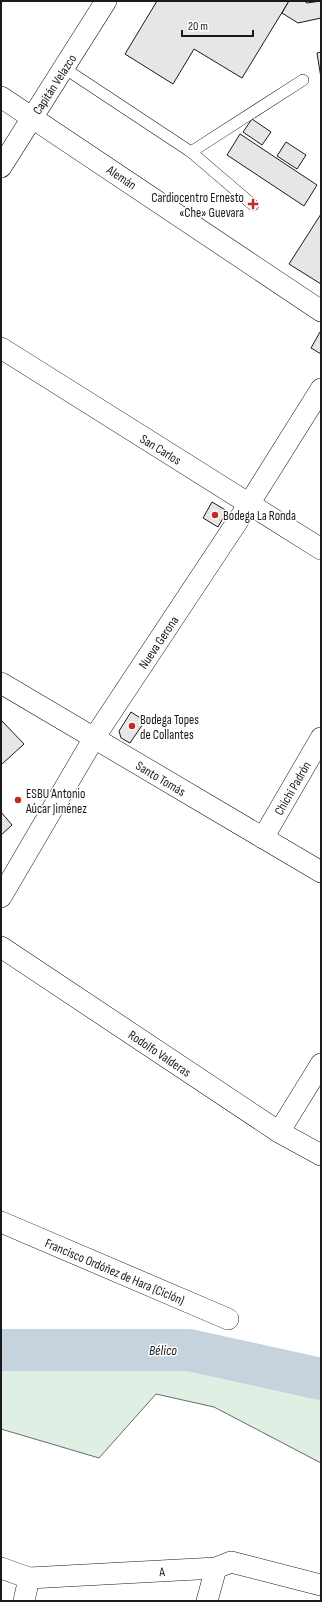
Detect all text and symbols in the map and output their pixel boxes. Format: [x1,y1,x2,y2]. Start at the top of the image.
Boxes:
scale bar [182,12,253,38]
text: 20 m [188,19,208,34]
street label: Capitán Velazco [29,51,80,118]
street label: Alemán [103,162,139,193]
place label: Cardiocentro Ernesto «Che» Guevara [151,190,244,221]
marker: Cardiocentro Ernesto «Che» Guevara [247,198,259,210]
street label: San Carlos [137,431,184,469]
place label: Bodega La Ronda [223,508,296,524]
marker: Bodega La Ronda [210,510,220,520]
street label: Nueva Gerona [135,613,182,672]
place label: Bodega Topes de Collantes [140,712,199,743]
marker: Bodega Topes de Collantes [127,721,137,731]
street label: Santo Tomás [133,758,189,800]
street label: Chichi Padrón [271,759,315,818]
place label: ESBU Antonio Aúcar Jiménez [25,786,87,817]
marker: ESBU Antonio Aúcar Jiménez [13,795,23,805]
street label: Rodolfo Valderas [125,1027,194,1081]
street label: Francisco Ordóñez de Hara (Ciclón) [42,1235,187,1309]
water label: Bélico [149,1342,177,1359]
street label: A [158,1564,166,1580]

